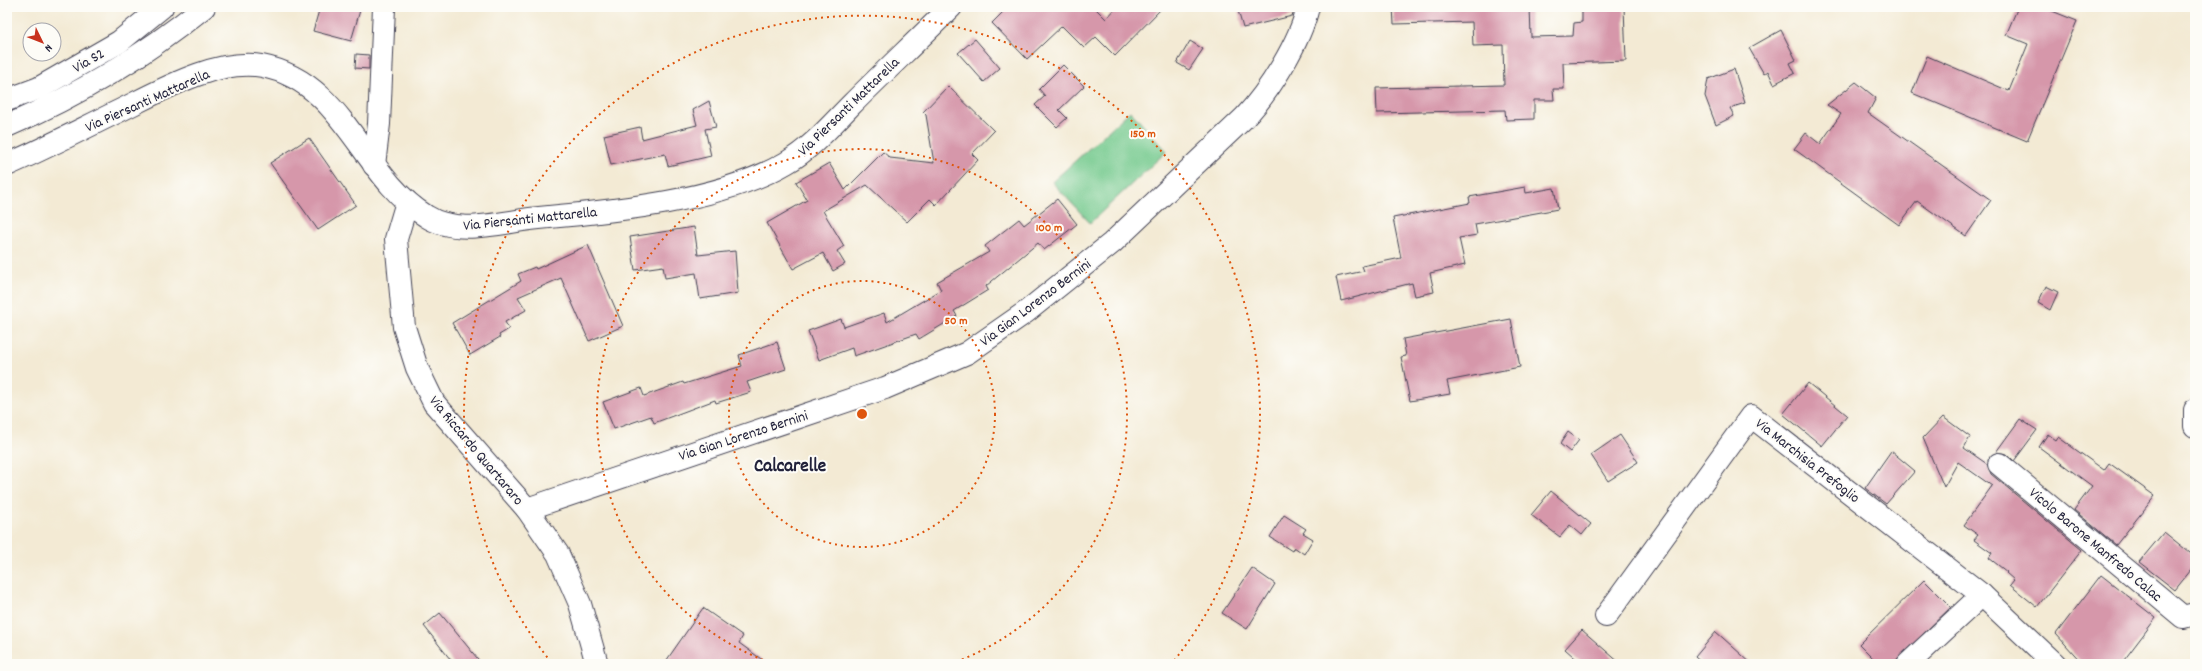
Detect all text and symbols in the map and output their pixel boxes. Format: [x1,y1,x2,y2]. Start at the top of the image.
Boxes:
north arrow [22,22,62,62]
text: N [40,40,56,55]
street label: Via S2 [69,44,109,80]
street label: Via Piersanti Mattarella [793,52,906,162]
street label: Via Piersanti Mattarella [82,64,215,139]
text: 150 m [1130,126,1156,143]
street label: Via Piersanti Mattarella [462,202,599,238]
text: 100 m [1036,220,1062,237]
street label: Via Gian Lorenzo Bernini [976,254,1097,353]
text: 50 m [944,313,968,330]
street label: Via Riccardo Quartararo [423,392,528,511]
street label: Via Gian Lorenzo Bernini [676,406,811,468]
centre of rings [855,407,869,421]
street label: Via Marchisia Prefoglio [1750,414,1864,510]
district label: Calcarelle [754,454,826,481]
street label: Vicolo Barone Manfredo Calac [2023,483,2166,608]

